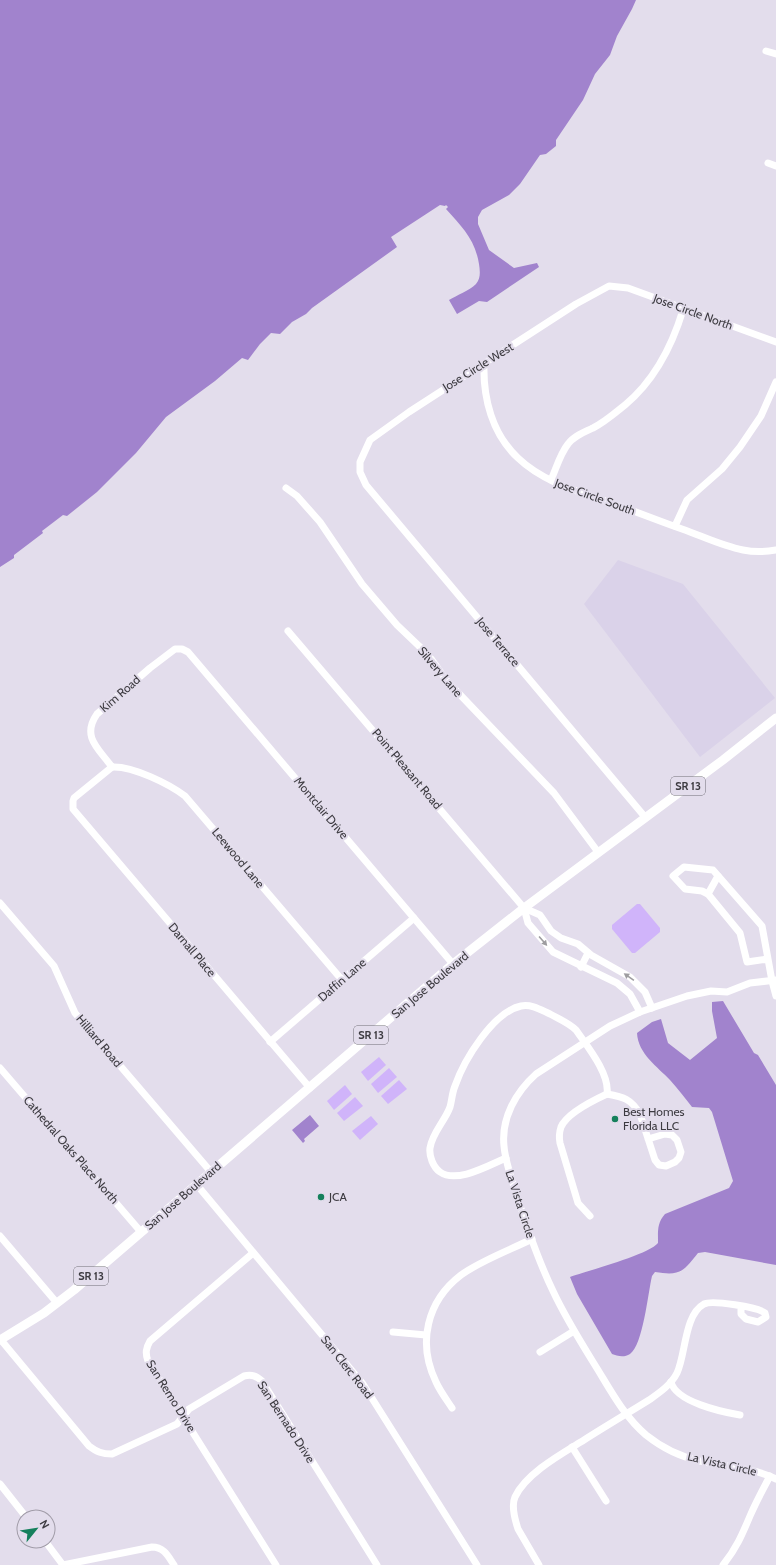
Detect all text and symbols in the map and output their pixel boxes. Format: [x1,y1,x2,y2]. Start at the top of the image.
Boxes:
street label: Jose Circle North [650,290,735,333]
street label: Jose Circle West [439,339,516,395]
street label: Jose Circle South [552,475,638,518]
street label: Jose Terrace [473,613,523,669]
street label: Silvery Lane [415,643,466,700]
street label: Kim Road [96,672,143,715]
street label: Point Pleasant Road [369,725,446,812]
street label: Montclair Drive [291,773,352,842]
road number: SR 13 [671,777,705,795]
street label: Leewood Lane [209,825,268,891]
street label: Darnall Place [165,920,219,980]
one-way arrow [538,936,548,946]
street label: San Jose Boulevard [388,948,471,1021]
street label: Daffin Lane [315,955,369,1005]
one-way arrow [624,973,635,981]
street label: Hilliard Road [73,1011,126,1070]
road number: SR 13 [354,1026,388,1044]
street label: Cathedral Oaks Place North [20,1093,122,1207]
place label: Best Homes Florida LLC [623,1104,685,1133]
marker: Best Homes Florida LLC [610,1114,620,1124]
street label: San Jose Boulevard [141,1158,224,1233]
street label: La Vista Circle [502,1168,539,1240]
place label: JCA [328,1189,347,1204]
marker: JCA [316,1192,326,1202]
road number: SR 13 [74,1267,108,1285]
street label: San Clerc Road [318,1332,377,1401]
street label: San Remo Drive [143,1357,200,1435]
street label: San Bernado Drive [254,1378,318,1465]
street label: La Vista Circle [686,1448,758,1479]
north arrow [16,1509,56,1549]
text: N [37,1517,53,1531]

